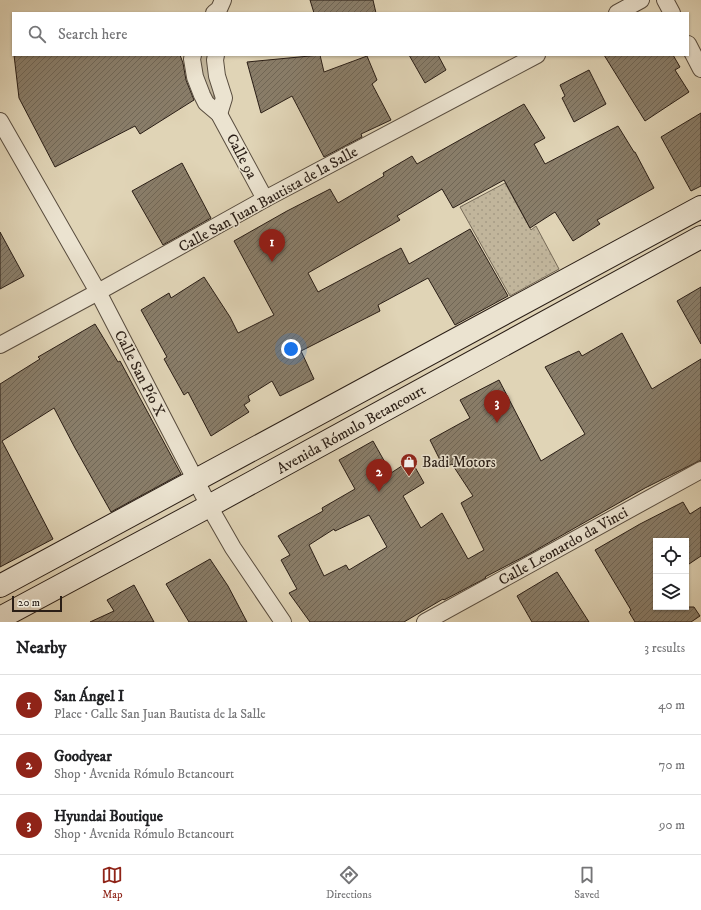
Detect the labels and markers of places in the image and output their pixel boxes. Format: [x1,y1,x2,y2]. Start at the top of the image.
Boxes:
pin: 1 [259,229,285,262]
pin: 3 [484,390,510,423]
shop icon: Badi Motors [399,452,419,477]
place label: Badi Motors [422,453,496,472]
pin: 2 [366,459,392,492]

